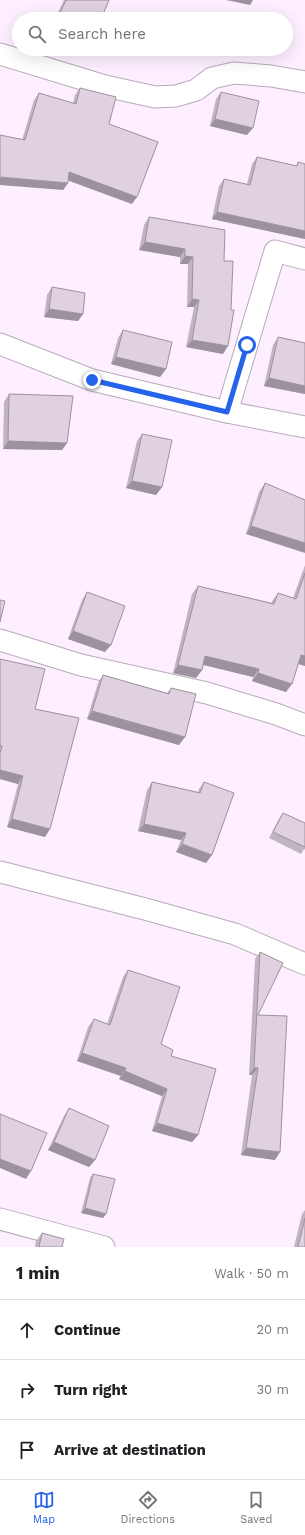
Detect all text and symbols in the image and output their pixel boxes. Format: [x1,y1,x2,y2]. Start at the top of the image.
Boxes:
search box [12,12,293,56]
icon: search [26,23,48,45]
text: Search here [58,25,146,43]
route start [238,336,256,354]
route end [83,371,101,389]
text: 1 min [16,1263,60,1283]
text: Walk · 50 m [214,1266,289,1281]
icon: ahead [16,1319,38,1341]
text: Continue [54,1321,121,1339]
text: 20 m [257,1322,289,1337]
icon: right [16,1379,38,1401]
text: Turn right [54,1381,127,1399]
text: 30 m [257,1382,289,1397]
icon: arrive [16,1439,38,1461]
text: Arrive at destination [54,1441,206,1459]
tab: Map [33,1489,55,1526]
tab: Directions [121,1489,175,1526]
tab: Saved [240,1489,272,1526]

